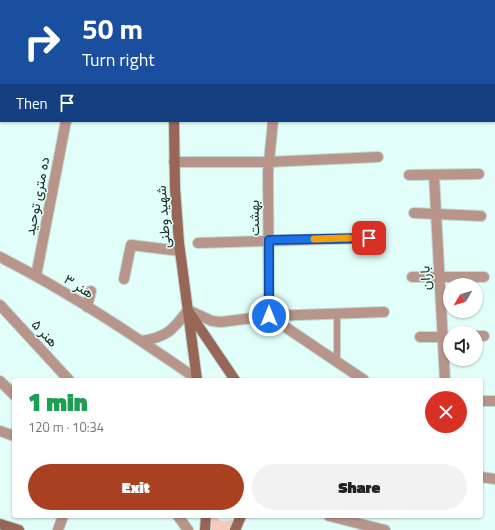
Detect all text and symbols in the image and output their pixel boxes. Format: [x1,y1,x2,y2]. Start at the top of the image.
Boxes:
text: 50 m [82,7,143,50]
icon: right [16,16,68,68]
text: Turn right [82,46,155,73]
text: Then [16,92,48,115]
icon: arrive [56,92,78,114]
street label: ده متری توحید [19,155,54,237]
street label: شهید وطنی [150,185,175,249]
street label: بهشت [243,200,264,236]
pin [352,221,386,255]
icon: arrive [358,227,380,249]
street label: باران [413,265,436,291]
street label: هنر ۳ [60,268,99,303]
north arrow [443,278,483,318]
map controls [443,278,483,366]
position arrow [248,295,290,337]
street label: هنر ۵ [27,314,64,351]
button: sound [443,326,483,366]
text: 1 min [28,384,88,420]
button: close [425,391,467,433]
text: 120 m · 10:34 [28,417,104,437]
button: Exit [28,464,244,510]
button: Share [252,464,467,510]

